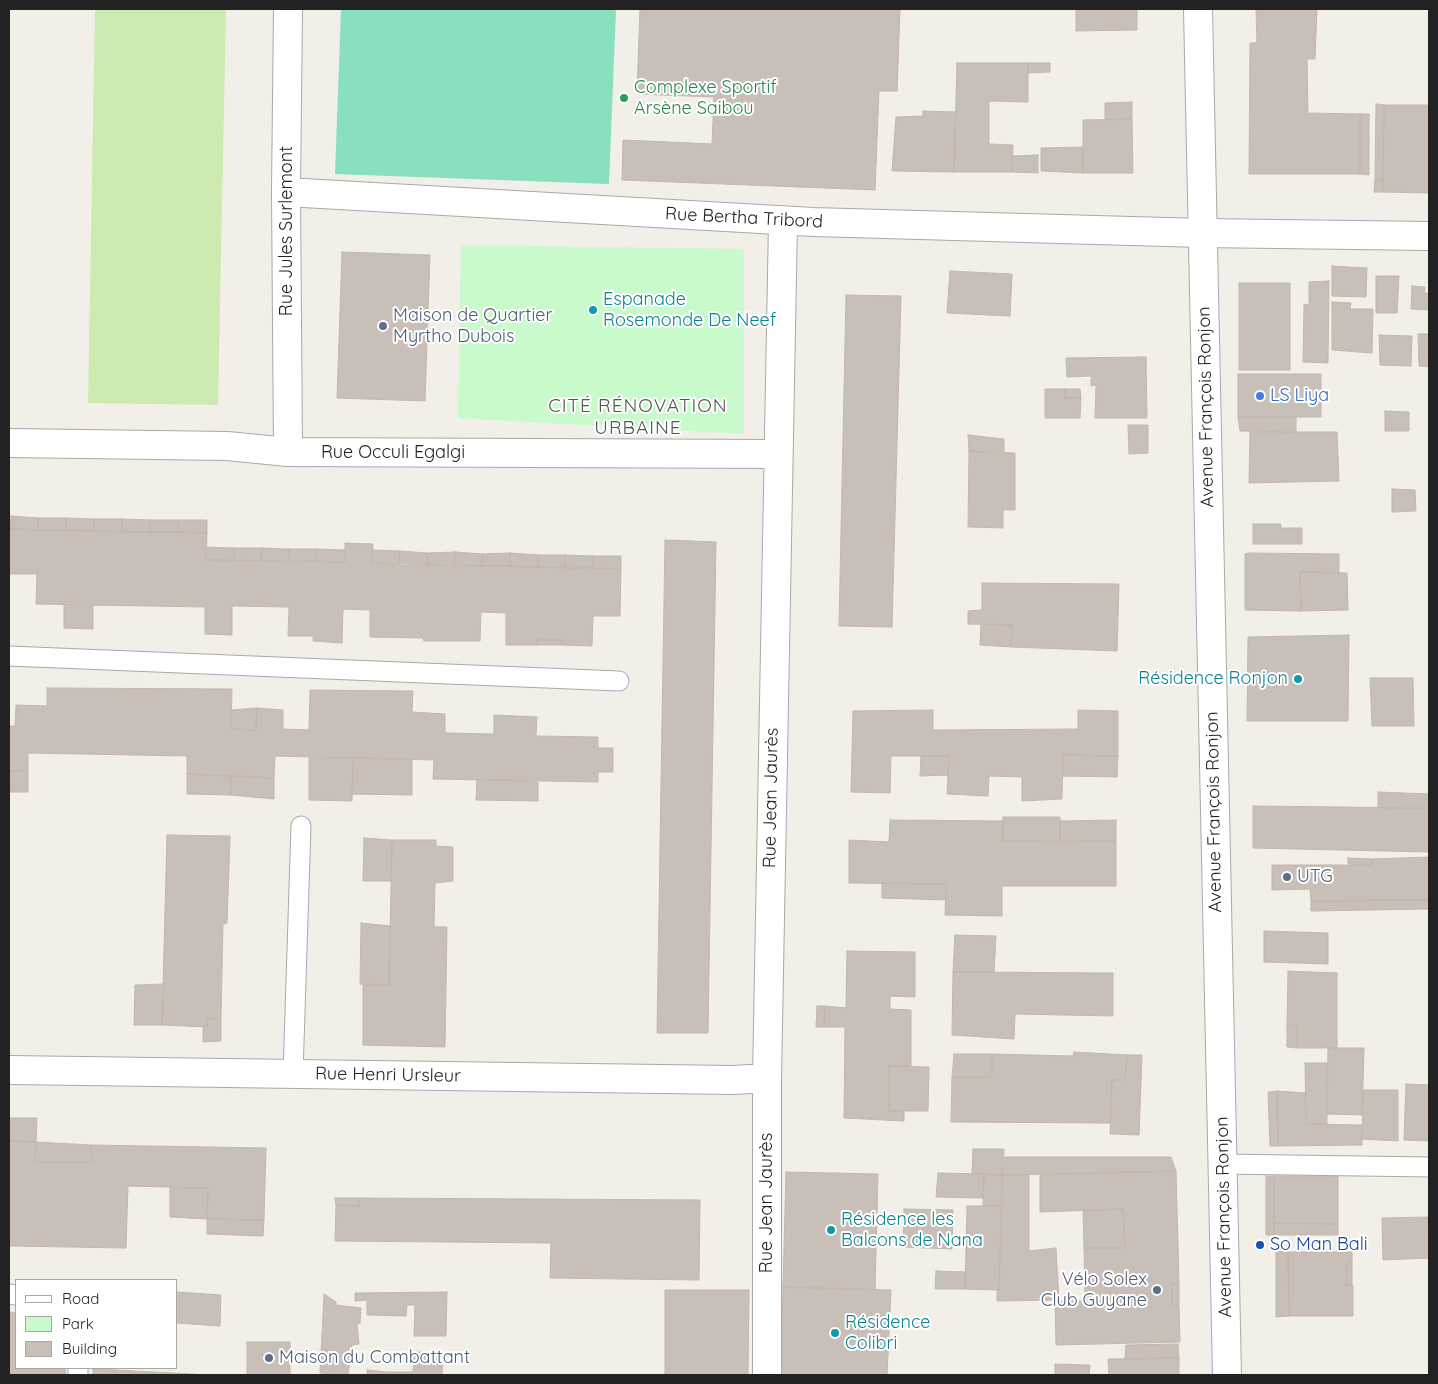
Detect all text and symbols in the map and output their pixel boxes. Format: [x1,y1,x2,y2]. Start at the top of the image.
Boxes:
place label: Complexe Sportif Arsène Saibou [634,77,777,120]
marker: Complexe Sportif Arsène Saibou [618,92,630,104]
street label: Rue Jules Surlemont [276,146,298,316]
street label: Rue Bertha Tribord [665,203,823,233]
place label: Espanade Rosemonde De Neef [603,289,776,332]
marker: Espanade Rosemonde De Neef [587,304,599,316]
place label: Maison de Quartier Myrtho Dubois [393,305,552,348]
street label: Avenue François Ronjon [1193,306,1219,508]
marker: Maison de Quartier Myrtho Dubois [377,320,389,332]
place label: LS Liya [1270,385,1329,407]
marker: LS Liya [1254,390,1266,402]
district label: CITÉ RÉNOVATION URBAINE [546,395,730,439]
street label: Rue Occuli Egalgi [321,442,465,464]
place label: Résidence Ronjon [1138,668,1288,690]
marker: Résidence Ronjon [1292,673,1304,685]
street label: Avenue François Ronjon [1201,711,1227,913]
street label: Rue Jean Jaurès [759,728,783,868]
place label: UTG [1297,866,1333,888]
marker: UTG [1281,871,1293,883]
street label: Rue Henri Ursleur [315,1063,461,1087]
street label: Avenue François Ronjon [1211,1116,1237,1318]
street label: Rue Jean Jaurès [756,1133,778,1273]
place label: Résidence les Balcons de Nana [841,1209,983,1252]
marker: Résidence les Balcons de Nana [825,1224,837,1236]
place label: So Man Bali [1270,1234,1368,1256]
marker: So Man Bali [1254,1239,1266,1251]
place label: Vélo Solex Club Guyane [1041,1269,1147,1312]
legend [15,1279,178,1369]
marker: Vélo Solex Club Guyane [1151,1284,1163,1296]
text: Road [62,1289,99,1308]
place label: Résidence Colibri [845,1312,930,1355]
text: Park [62,1314,94,1333]
marker: Résidence Colibri [829,1327,841,1339]
text: Building [62,1339,117,1358]
place label: Maison du Combattant [279,1347,470,1369]
marker: Maison du Combattant [263,1352,275,1364]

